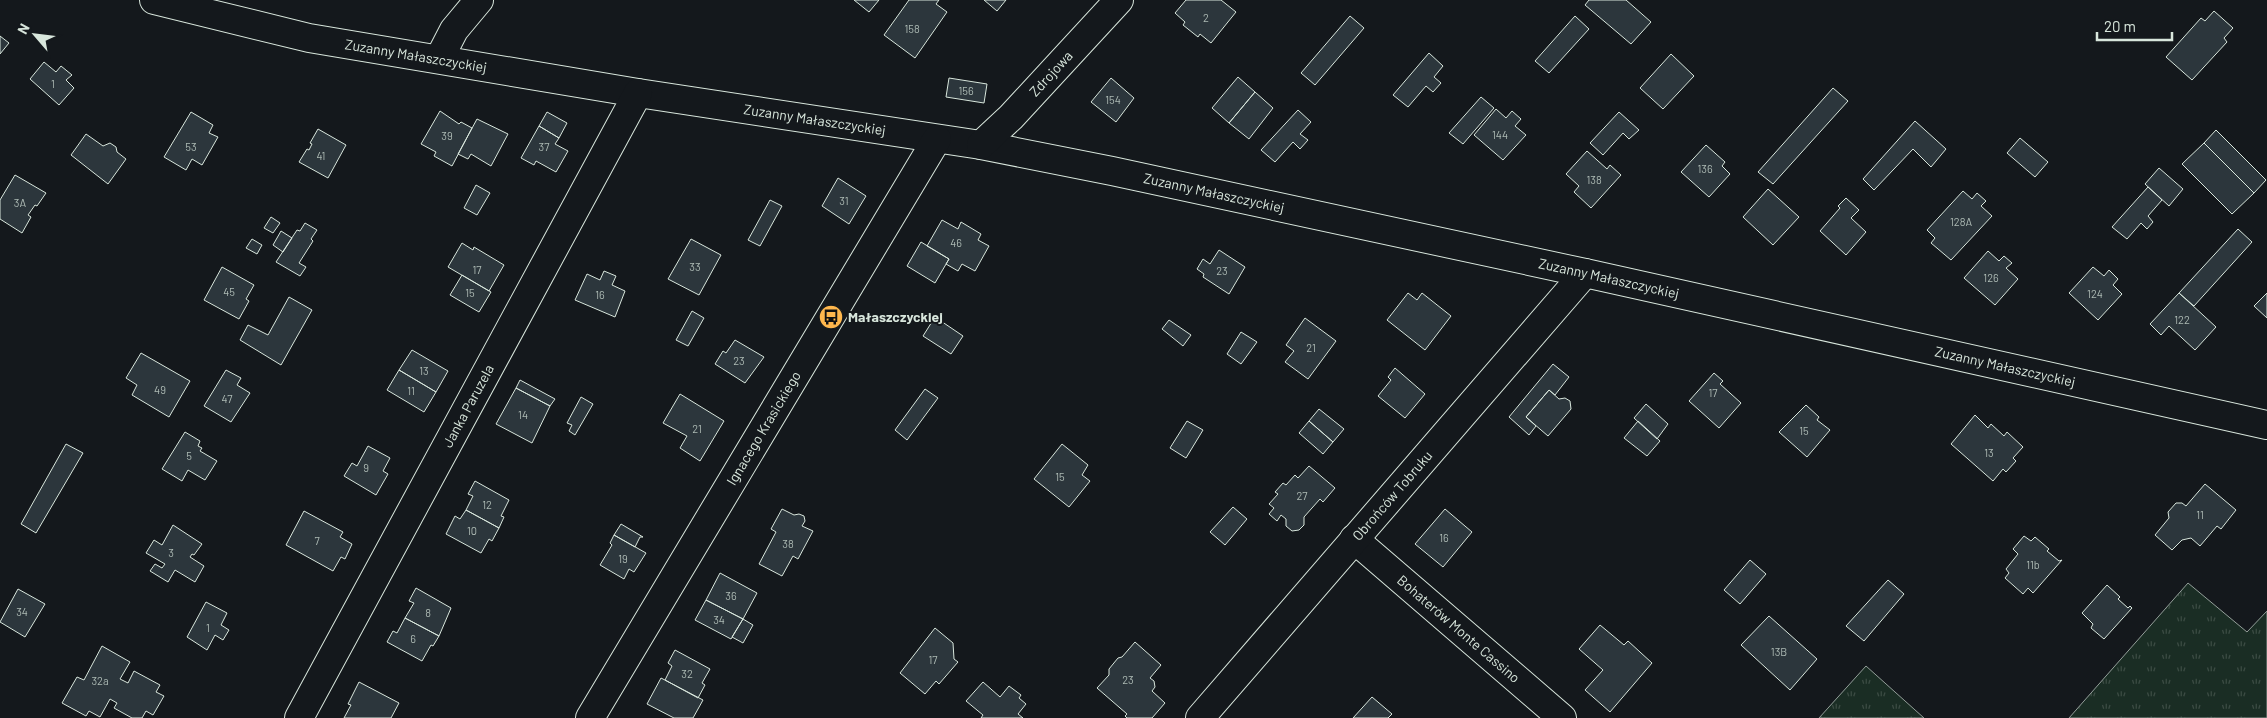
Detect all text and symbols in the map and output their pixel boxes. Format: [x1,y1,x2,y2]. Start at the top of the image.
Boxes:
north arrow [10,10,60,60]
scale bar [2097,10,2172,42]
house number: 2 [1203,11,1209,24]
text: 20 m [2104,17,2136,35]
text: N [13,21,33,37]
house number: 158 [904,22,920,35]
street label: Zuzanny Małaszczyckiej [344,35,488,76]
street label: Zdrojowa [1025,47,1076,100]
house number: 1 [51,77,55,90]
house number: 156 [958,84,974,97]
house number: 154 [1105,93,1121,106]
street label: Zuzanny Małaszczyckiej [743,100,887,138]
house number: 144 [1492,128,1508,141]
house number: 39 [441,129,453,142]
house number: 53 [185,140,197,153]
house number: 37 [539,140,549,153]
house number: 41 [317,149,325,162]
house number: 136 [1697,162,1713,175]
street label: Zuzanny Małaszczyckiej [1142,169,1286,216]
house number: 138 [1586,173,1602,186]
house number: 31 [839,194,849,207]
house number: 3A [14,196,26,209]
house number: 128A [1950,215,1972,228]
house number: 46 [950,236,962,249]
street label: Zuzanny Małaszczyckiej [1537,254,1681,302]
house number: 33 [689,260,701,273]
house number: 17 [472,263,482,276]
house number: 23 [1216,264,1228,277]
house number: 126 [1983,271,1999,284]
house number: 45 [223,285,235,298]
house number: 15 [465,286,475,299]
house number: 124 [2087,287,2103,300]
house number: 16 [595,288,605,301]
bus stop icon: Małaszczyckiej [818,304,844,330]
place label: Małaszczyckiej [848,308,943,325]
house number: 122 [2174,313,2190,326]
house number: 21 [1306,341,1316,354]
street label: Zuzanny Małaszczyckiej [1933,342,2077,390]
house number: 23 [733,354,745,367]
street label: Janka Paruzela [438,361,497,450]
house number: 13 [419,364,429,377]
street label: Ignacego Krasickiego [723,368,804,488]
house number: 49 [154,383,166,396]
house number: 11 [407,384,415,397]
house number: 17 [1708,386,1718,399]
house number: 47 [222,392,232,405]
house number: 14 [518,408,528,421]
house number: 21 [692,422,702,435]
house number: 15 [1799,424,1809,437]
house number: 13 [1984,446,1994,459]
street label: Obrońców Tobruku [1348,447,1435,544]
house number: 5 [186,449,192,462]
house number: 9 [363,461,369,474]
house number: 15 [1055,470,1065,483]
house number: 27 [1296,489,1308,502]
house number: 12 [482,498,492,511]
house number: 11 [2196,508,2204,521]
house number: 10 [467,524,477,537]
house number: 16 [1439,531,1449,544]
house number: 7 [314,534,320,547]
house number: 38 [782,537,794,550]
house number: 3 [168,546,174,559]
house number: 19 [618,552,628,565]
house number: 11b [2026,558,2040,571]
street label: Bohaterów Monte Cassino [1394,571,1524,686]
house number: 36 [725,589,737,602]
house number: 34 [16,605,28,618]
house number: 8 [425,606,431,619]
house number: 34 [713,613,725,626]
house number: 1 [206,621,210,634]
house number: 6 [410,632,416,645]
house number: 13B [1771,645,1787,658]
house number: 17 [928,653,938,666]
house number: 32 [681,667,693,680]
house number: 23 [1122,673,1134,686]
house number: 32a [91,674,109,687]

